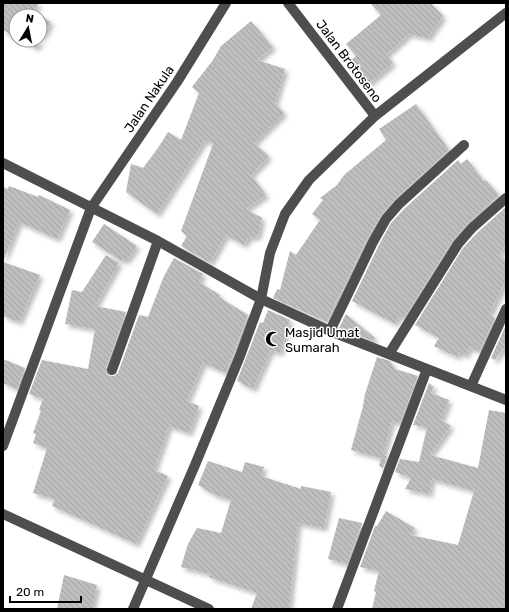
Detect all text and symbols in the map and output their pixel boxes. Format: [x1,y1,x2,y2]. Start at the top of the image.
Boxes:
north arrow [8,8,48,48]
text: N [25,12,35,26]
street label: Jalan Brotoseno [313,17,385,105]
street label: Jalan Nakula [121,63,177,135]
place label: Masjid Umat Sumarah [285,325,359,355]
mosque icon: Masjid Umat Sumarah [264,330,282,348]
scale bar [10,578,81,604]
text: 20 m [16,585,44,599]

